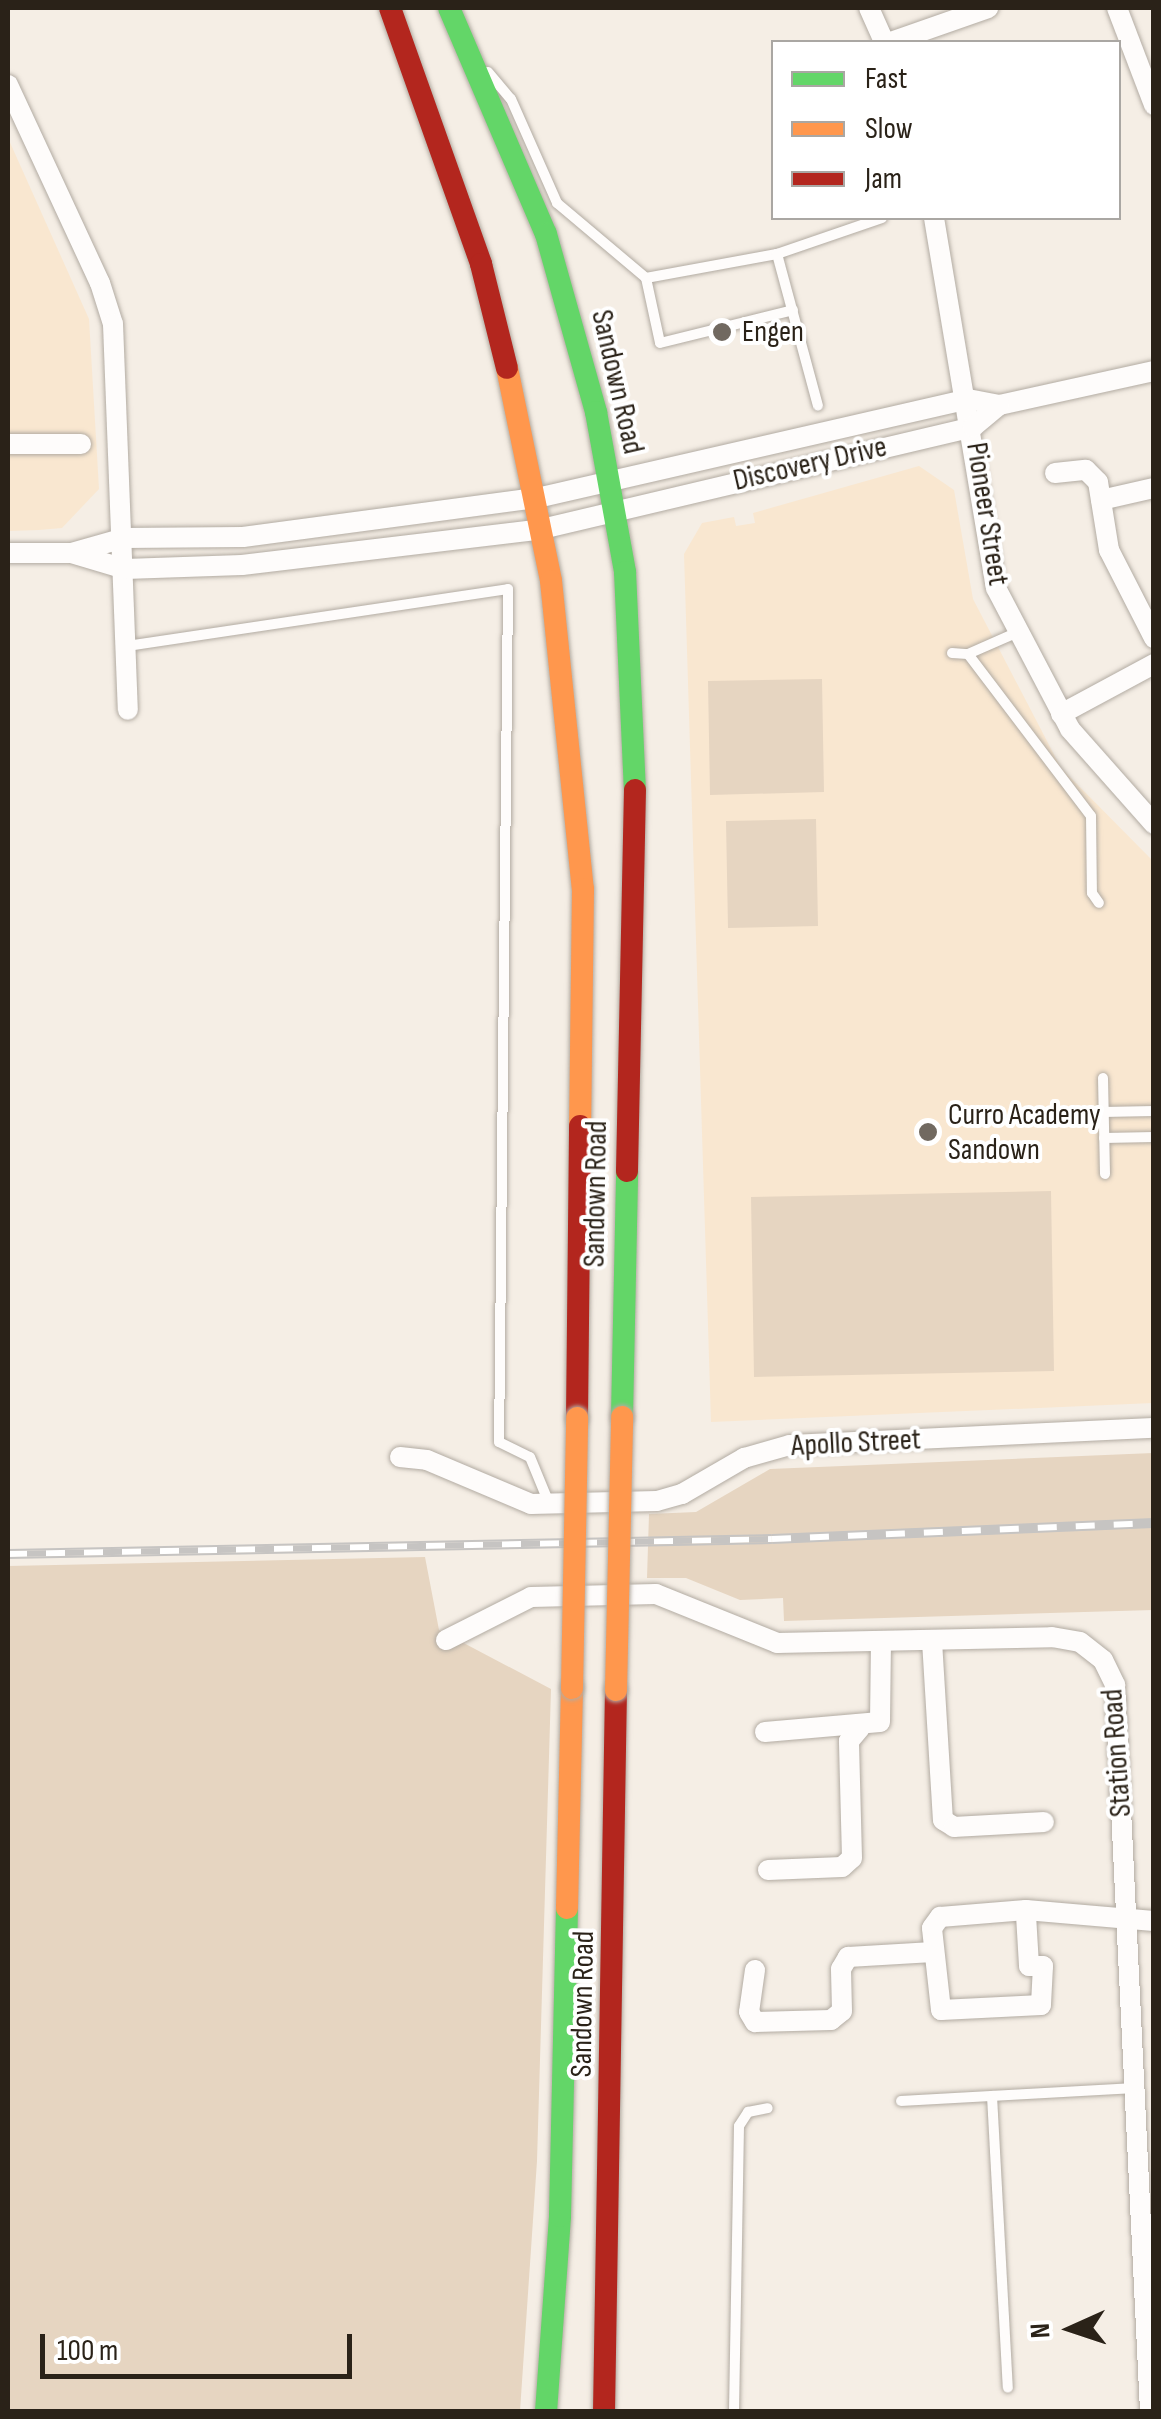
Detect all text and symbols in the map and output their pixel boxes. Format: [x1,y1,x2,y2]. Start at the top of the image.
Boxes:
legend [771,40,1121,220]
text: Fast [865,61,907,97]
text: Slow [865,111,913,147]
text: Jam [865,161,902,197]
street label: Sandown Road [583,307,651,457]
place label: Engen [742,314,804,350]
marker: Engen [711,321,733,343]
street label: Discovery Drive [730,429,890,499]
street label: Pioneer Street [958,440,1016,588]
place label: Curro Academy Sandown [948,1097,1101,1168]
street label: Sandown Road [577,1120,615,1268]
marker: Curro Academy Sandown [917,1121,939,1143]
street label: Apollo Street [790,1422,922,1464]
street label: Station Road [1095,1688,1139,1818]
street label: Sandown Road [564,1930,602,2078]
north arrow [1021,2279,1121,2379]
scale bar [45,2314,358,2376]
text: N [1024,2322,1057,2339]
text: 100 m [57,2333,118,2369]

